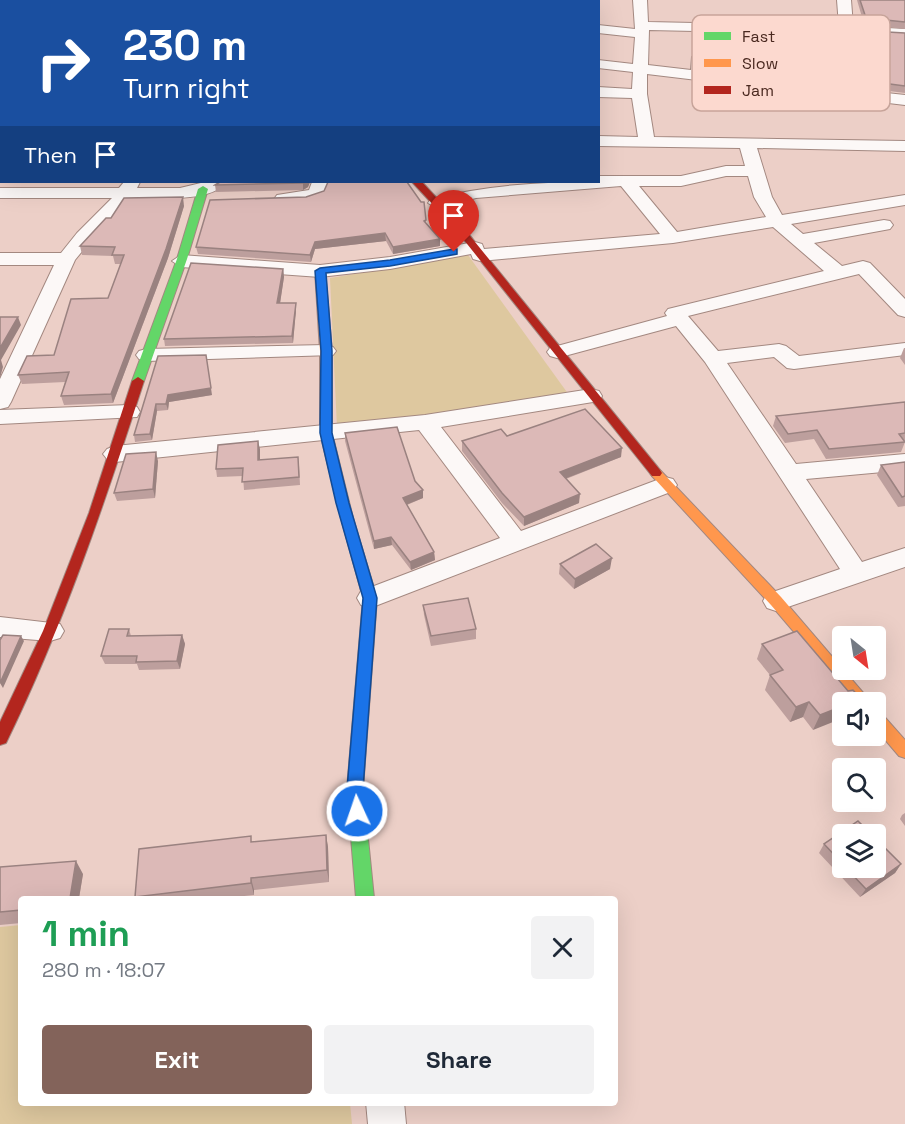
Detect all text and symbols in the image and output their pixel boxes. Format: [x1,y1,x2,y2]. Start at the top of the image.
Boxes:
legend [692,15,890,111]
text: 230 m [123,19,247,72]
icon: right [24,24,102,102]
text: Fast [742,26,775,47]
text: Slow [742,53,778,74]
text: Turn right [123,71,250,106]
text: Jam [742,80,774,101]
icon: arrive [89,138,122,171]
text: Then [24,141,77,169]
pin [428,190,479,252]
icon: arrive [437,199,470,232]
north arrow [832,626,886,680]
map controls [832,626,886,878]
button: sound [832,692,886,746]
button: search [832,758,886,812]
position arrow [325,779,389,843]
button: layers [832,824,886,878]
text: 1 min [42,911,130,957]
button: close [531,916,594,979]
text: 280 m · 18:07 [42,957,165,983]
button: Exit [42,1025,312,1094]
button: Share [324,1025,594,1094]

